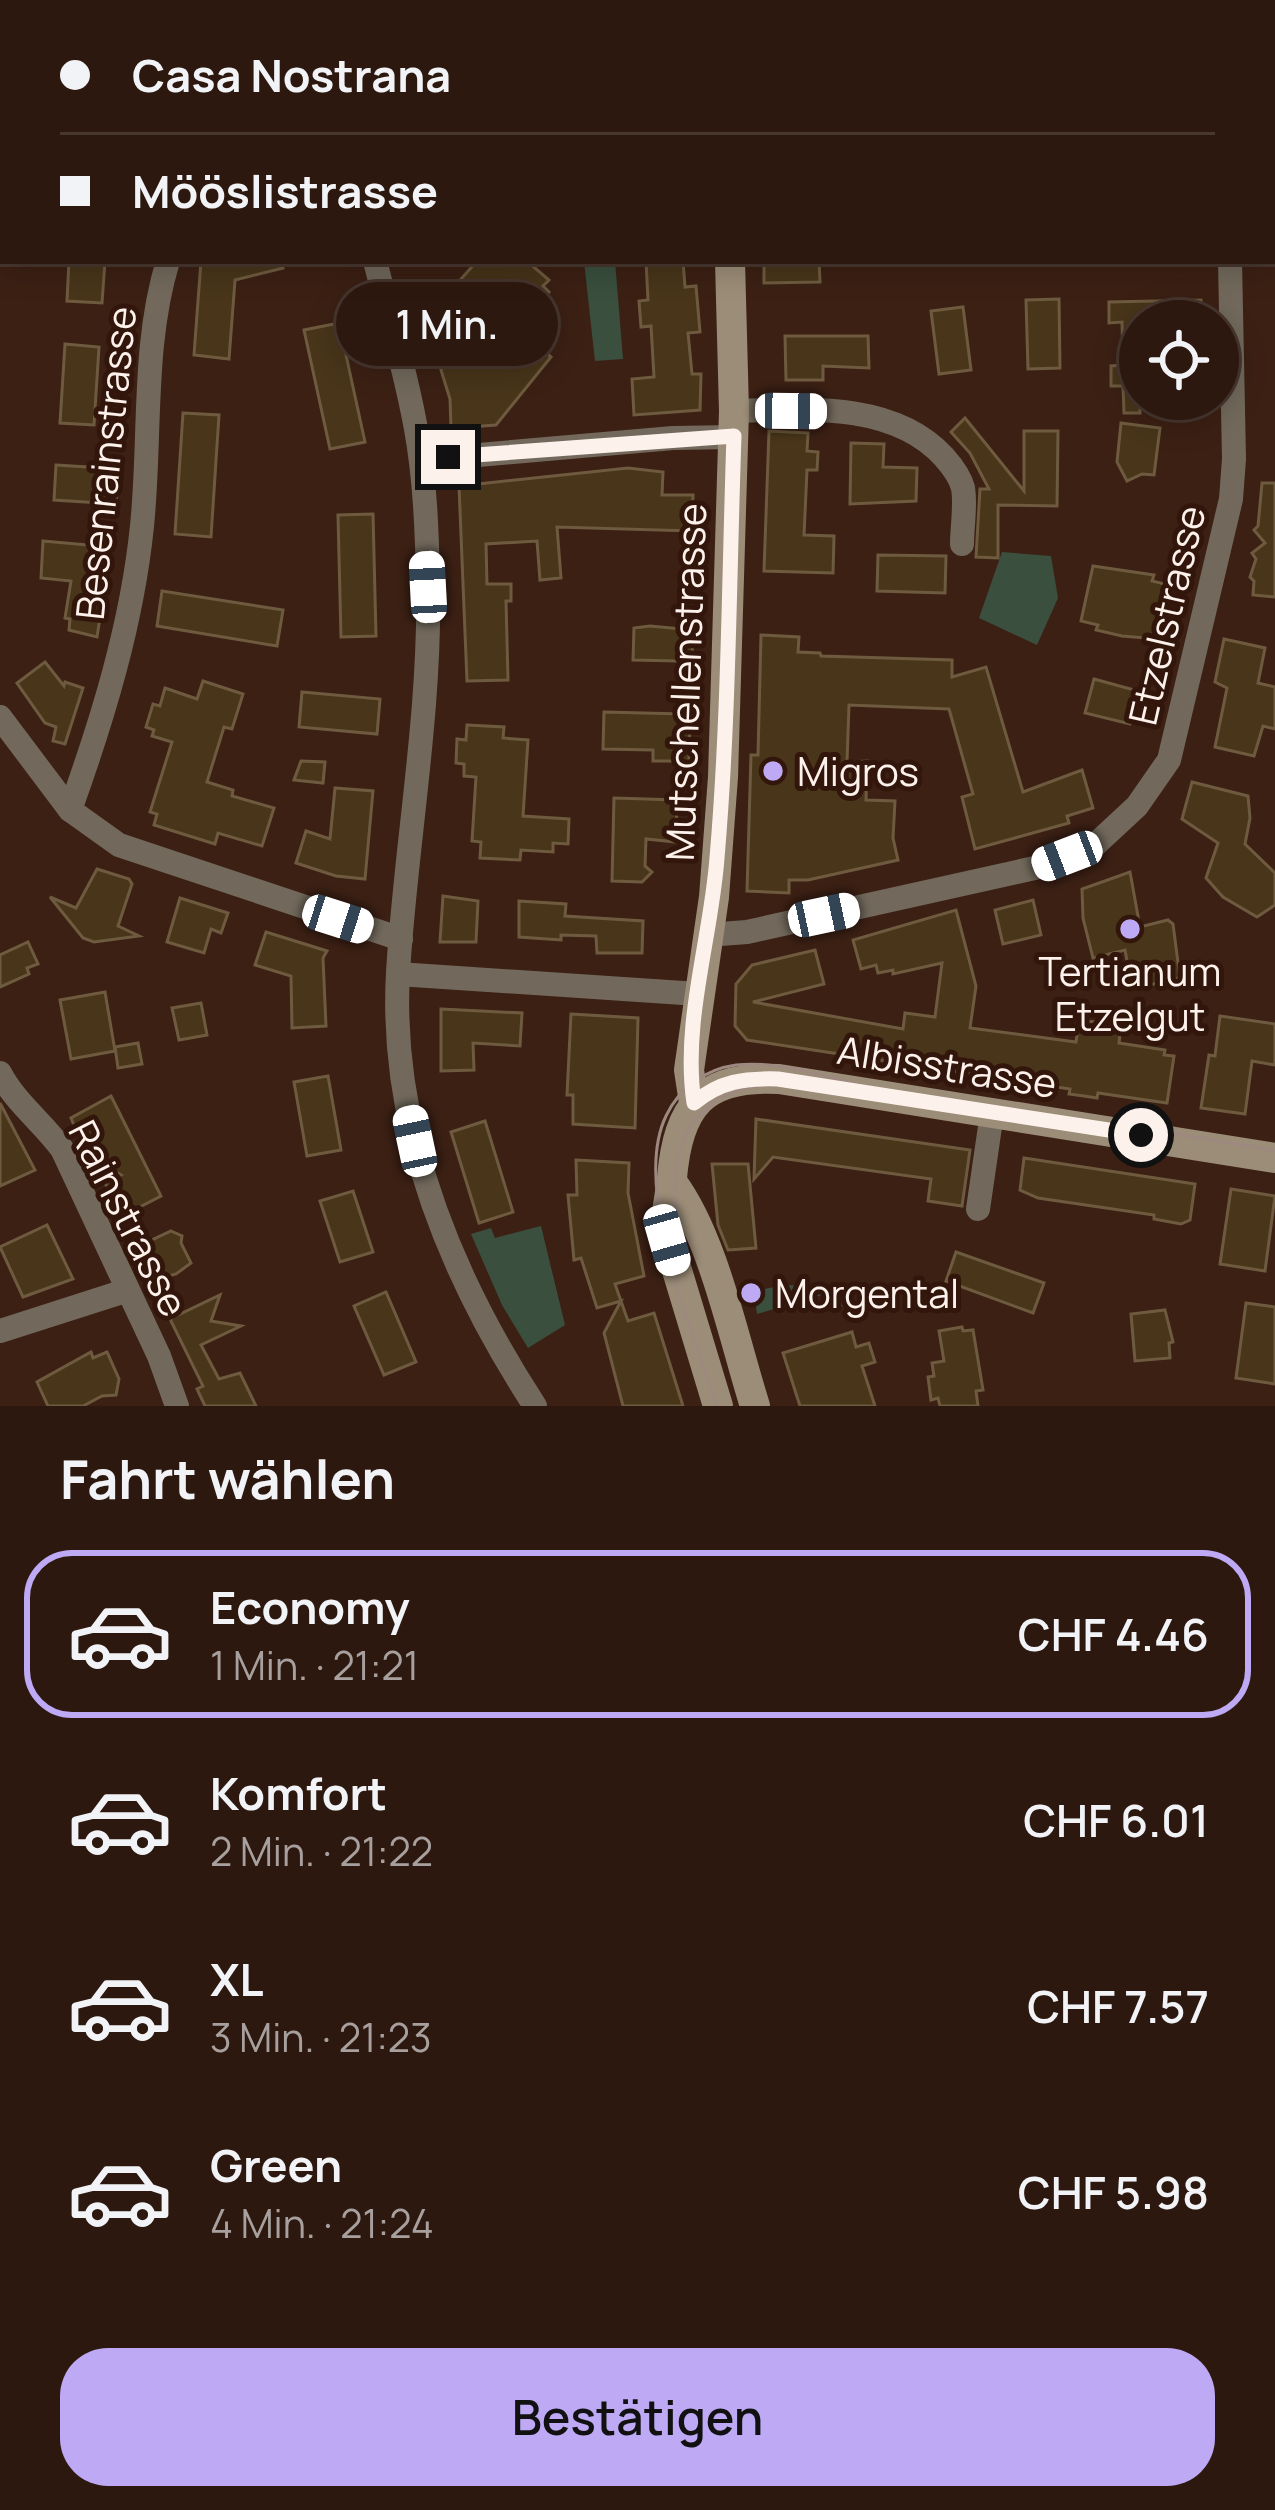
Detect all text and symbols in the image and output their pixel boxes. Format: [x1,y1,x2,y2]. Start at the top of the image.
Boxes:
text: Casa Nostrana [132,44,451,106]
text: Mööslistrasse [132,160,438,222]
callout: 1 Min. [337,283,559,367]
text: 1 Min. [396,297,498,351]
map controls [1119,300,1239,420]
button: locate [1119,300,1239,420]
street label: Besenrainstrasse [62,304,148,622]
car [755,392,827,430]
route end [421,430,475,484]
street label: Etzelstrasse [1115,500,1217,730]
street label: Mutschellenstrasse [652,502,718,862]
car [408,550,448,624]
place label: Migros [797,744,919,798]
marker: Migros [760,758,786,784]
car [1027,826,1107,886]
car [785,890,863,940]
car [298,891,378,947]
marker: Tertianum Etzelgut [1117,916,1143,942]
place label: Tertianum Etzelgut [1039,944,1221,1043]
street label: Albisstrasse [833,1022,1061,1110]
car [390,1102,440,1180]
route start [1114,1108,1168,1162]
street label: Rainstrasse [57,1111,201,1325]
car [640,1200,694,1280]
place label: Morgental [775,1266,959,1320]
marker: Morgental [738,1280,764,1306]
text: Fahrt wählen [60,1441,395,1515]
text: Economy [210,1576,410,1638]
icon: car [66,1580,174,1688]
text: CHF 4.46 [1018,1603,1209,1665]
text: 1 Min. · 21:21 [210,1638,419,1692]
text: Komfort [210,1762,387,1824]
icon: car [66,1766,174,1874]
text: CHF 6.01 [1023,1789,1209,1851]
text: 2 Min. · 21:22 [210,1824,433,1878]
text: XL [210,1948,264,2010]
icon: car [66,1952,174,2060]
text: CHF 7.57 [1027,1975,1209,2037]
text: 3 Min. · 21:23 [210,2010,432,2064]
text: Green [210,2134,342,2196]
icon: car [66,2138,174,2246]
text: CHF 5.98 [1018,2161,1209,2223]
text: 4 Min. · 21:24 [210,2196,434,2250]
button: Bestätigen [60,2348,1215,2486]

